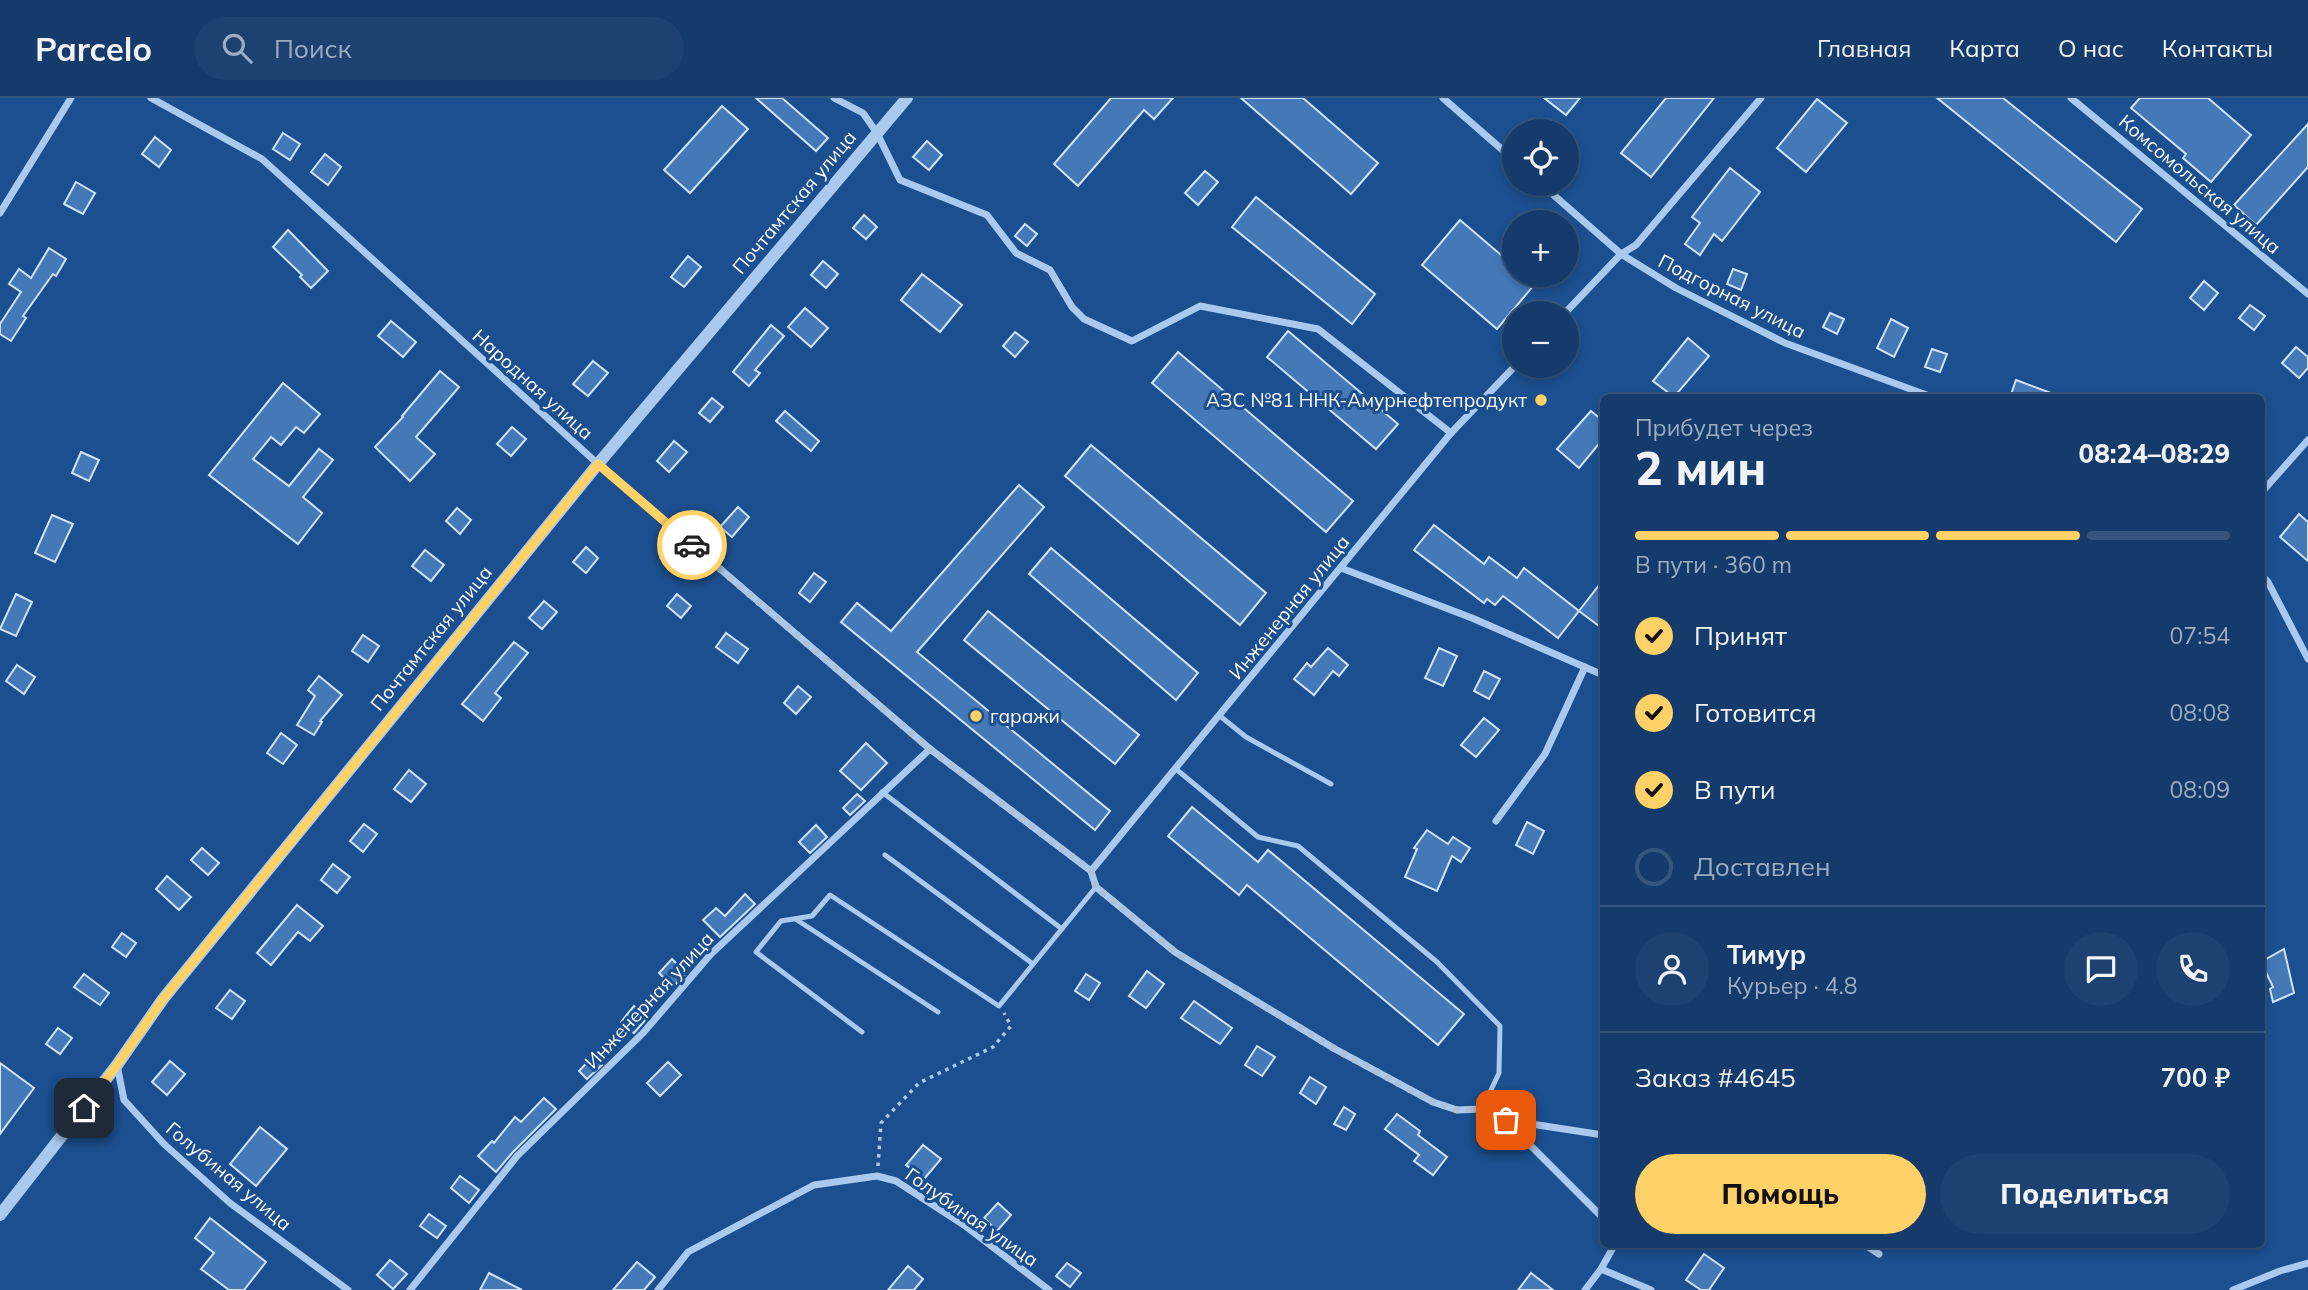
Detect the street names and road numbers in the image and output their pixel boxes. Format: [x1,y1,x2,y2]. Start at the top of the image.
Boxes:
street label: Комсомольская улица [2114,109,2286,259]
street label: Почтамтская улица [727,125,861,279]
street label: Подгорная улица [1654,249,1810,343]
street label: Народная улица [468,324,598,444]
street label: Инженерная улица [1223,530,1355,684]
street label: Почтамтская улица [365,560,497,716]
street label: Инженерная улица [579,926,719,1074]
street label: Голубиная улица [161,1116,297,1236]
street label: Голубиная улица [901,1162,1043,1272]

